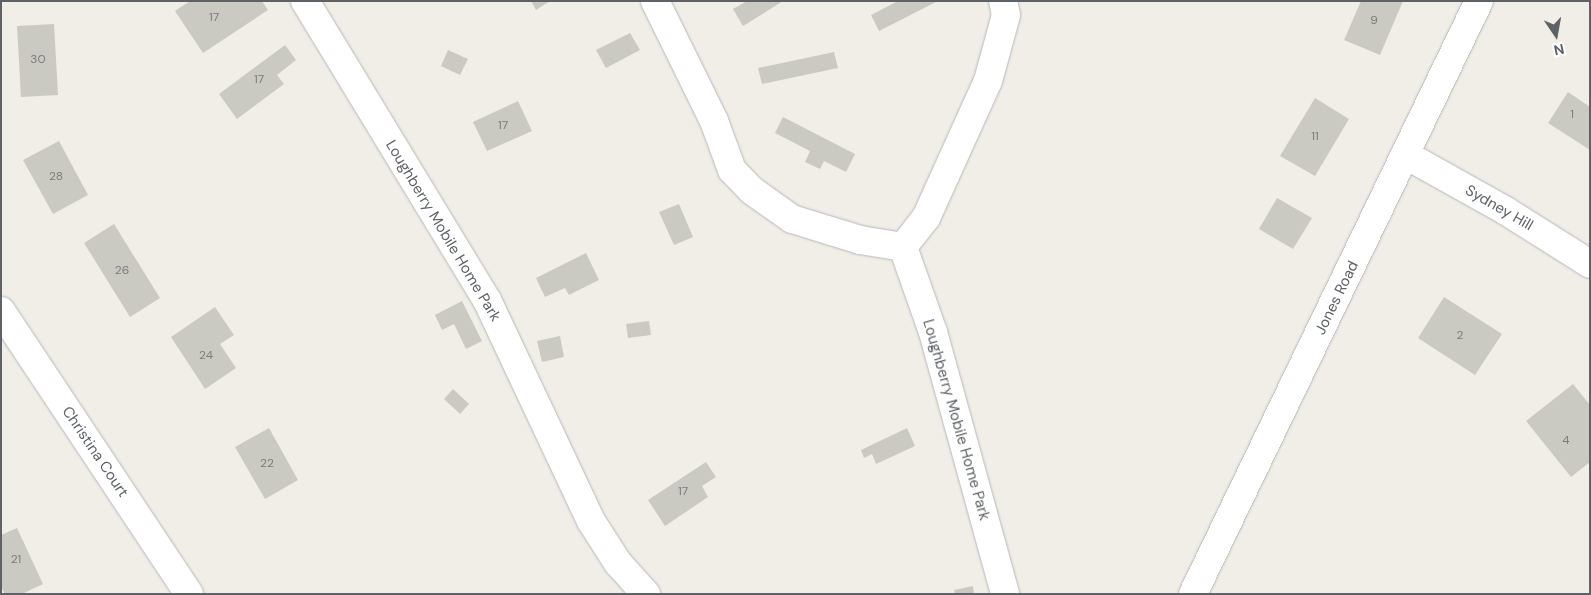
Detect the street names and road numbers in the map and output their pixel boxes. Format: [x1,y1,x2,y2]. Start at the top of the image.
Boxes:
street label: Loughberry Mobile Home Park [382,137,504,325]
street label: Sydney Hill [1462,181,1536,235]
street label: Jones Road [1311,258,1363,338]
street label: Loughberry Mobile Home Park [919,317,993,523]
street label: Christina Court [58,403,132,501]

